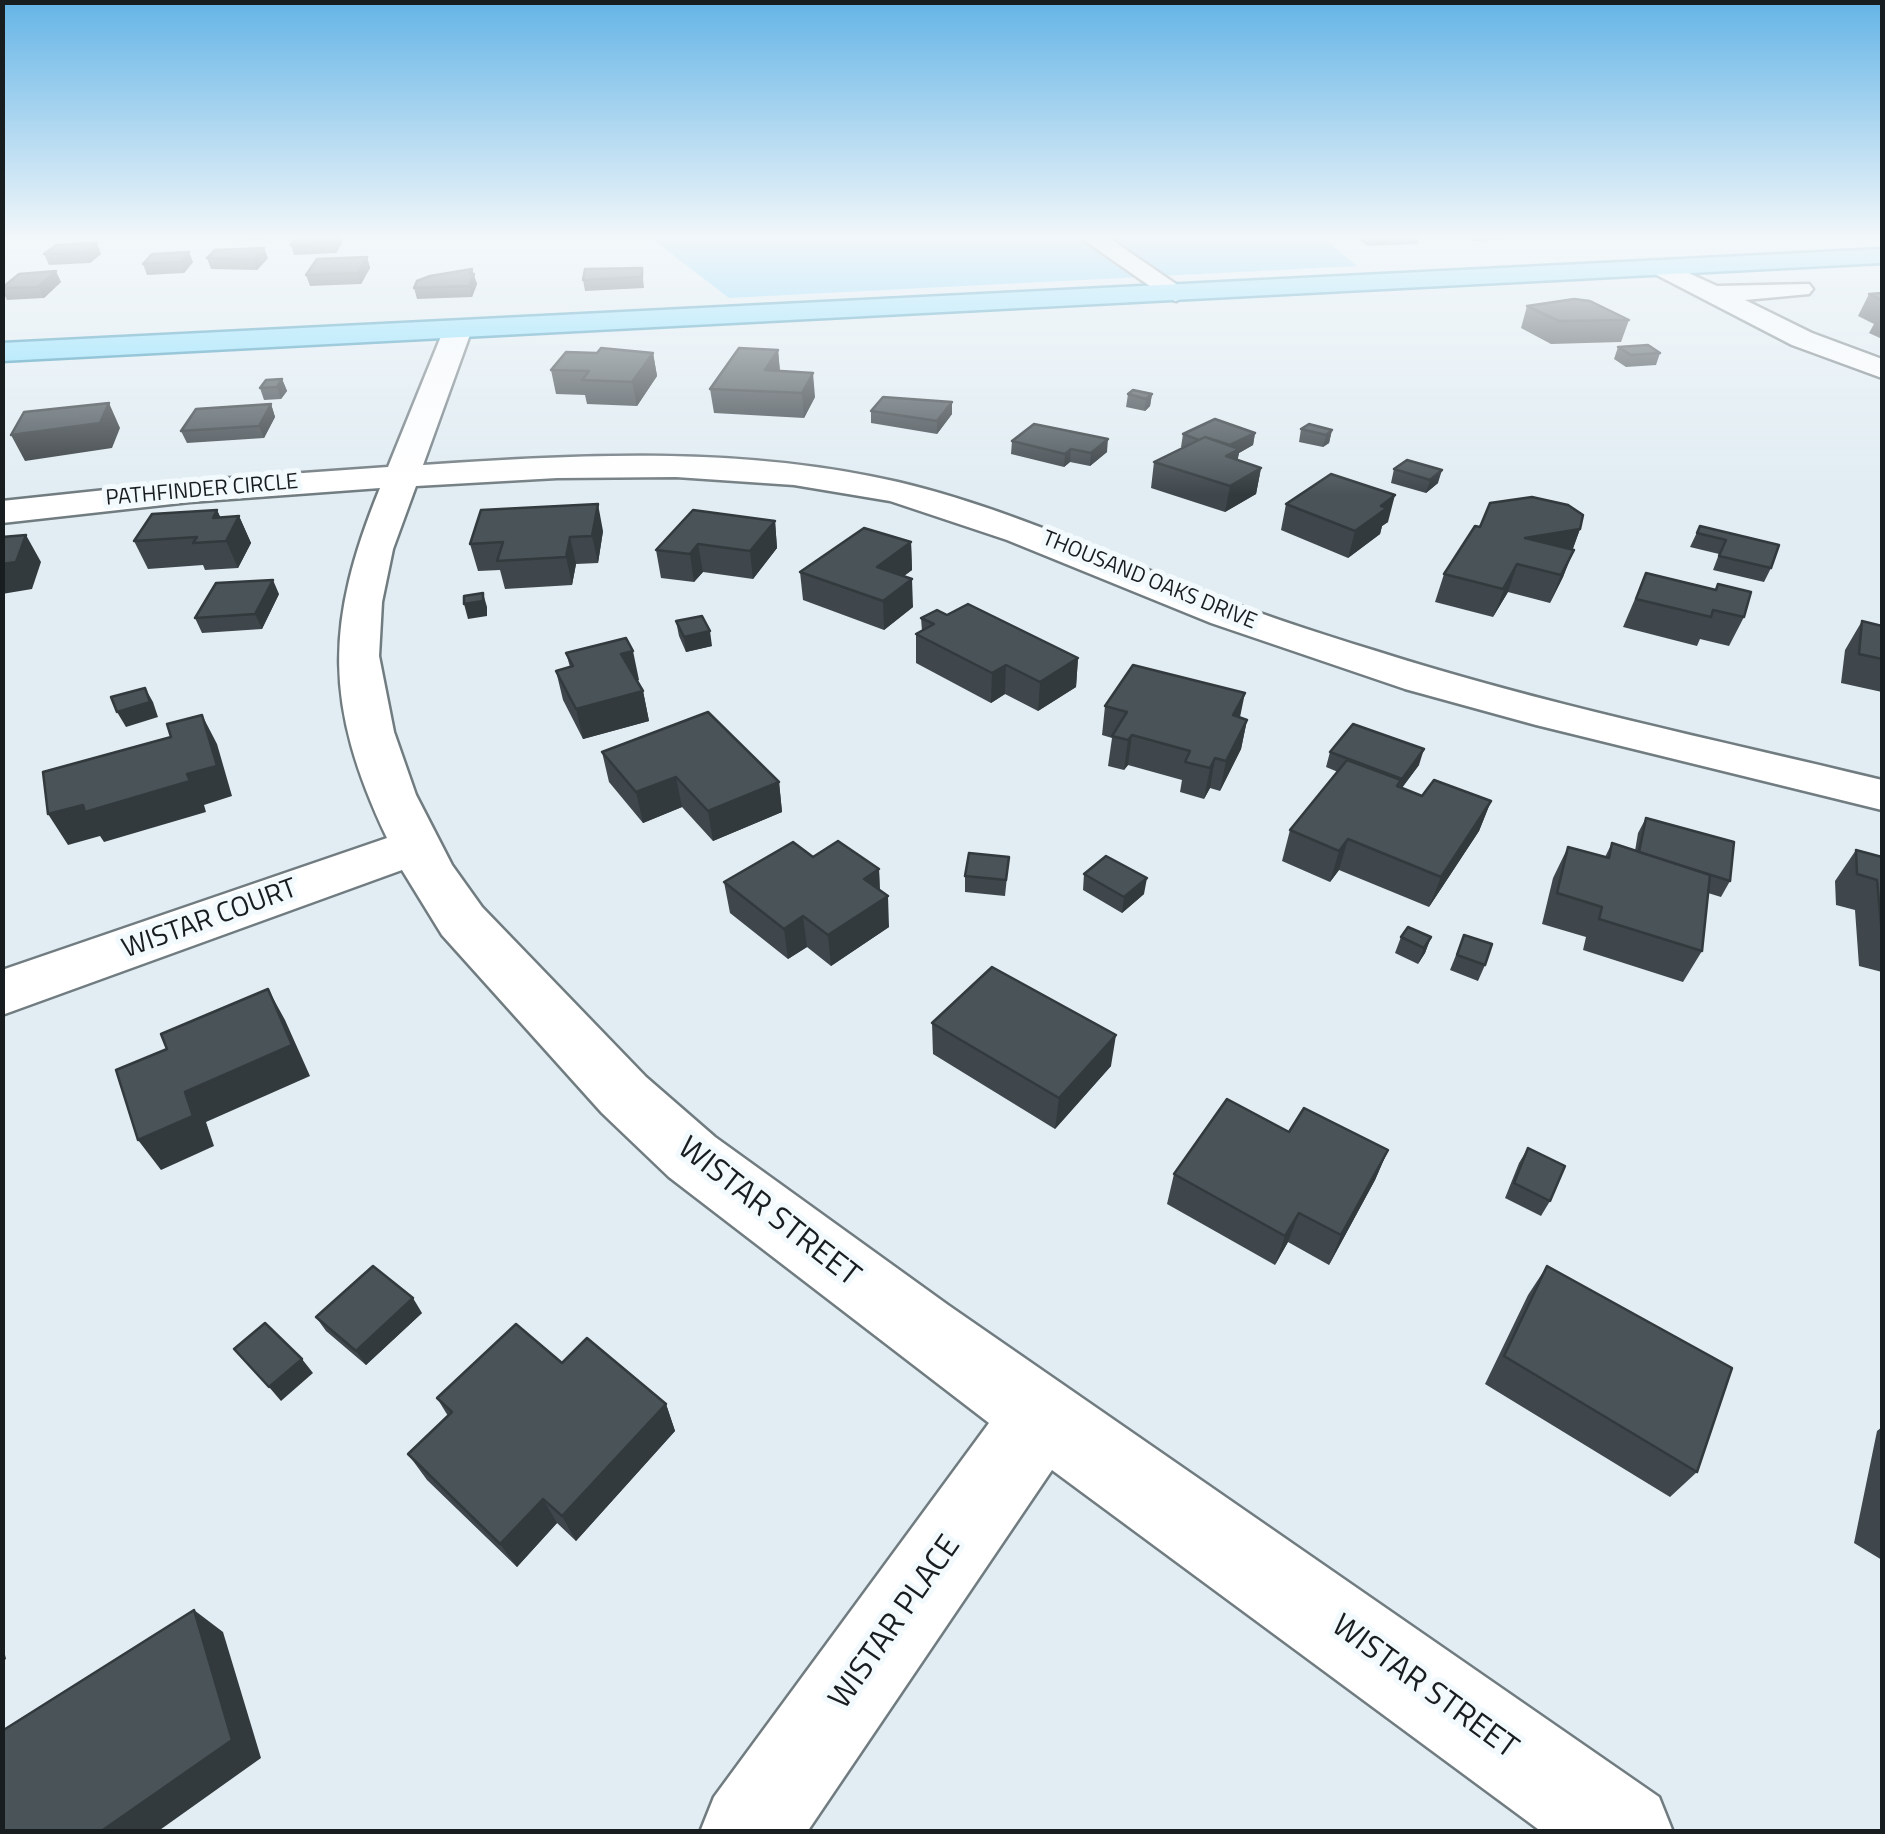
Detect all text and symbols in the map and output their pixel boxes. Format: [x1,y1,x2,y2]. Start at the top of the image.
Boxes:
street label: PATHFINDER CIRCLE [105,469,299,513]
street label: THOUSAND OAKS DRIVE [1038,526,1260,636]
street label: WISTAR COURT [118,873,302,967]
street label: WISTAR STREET [669,1130,867,1296]
street label: WISTAR PLACE [822,1529,970,1717]
street label: WISTAR STREET [1323,1608,1525,1768]

